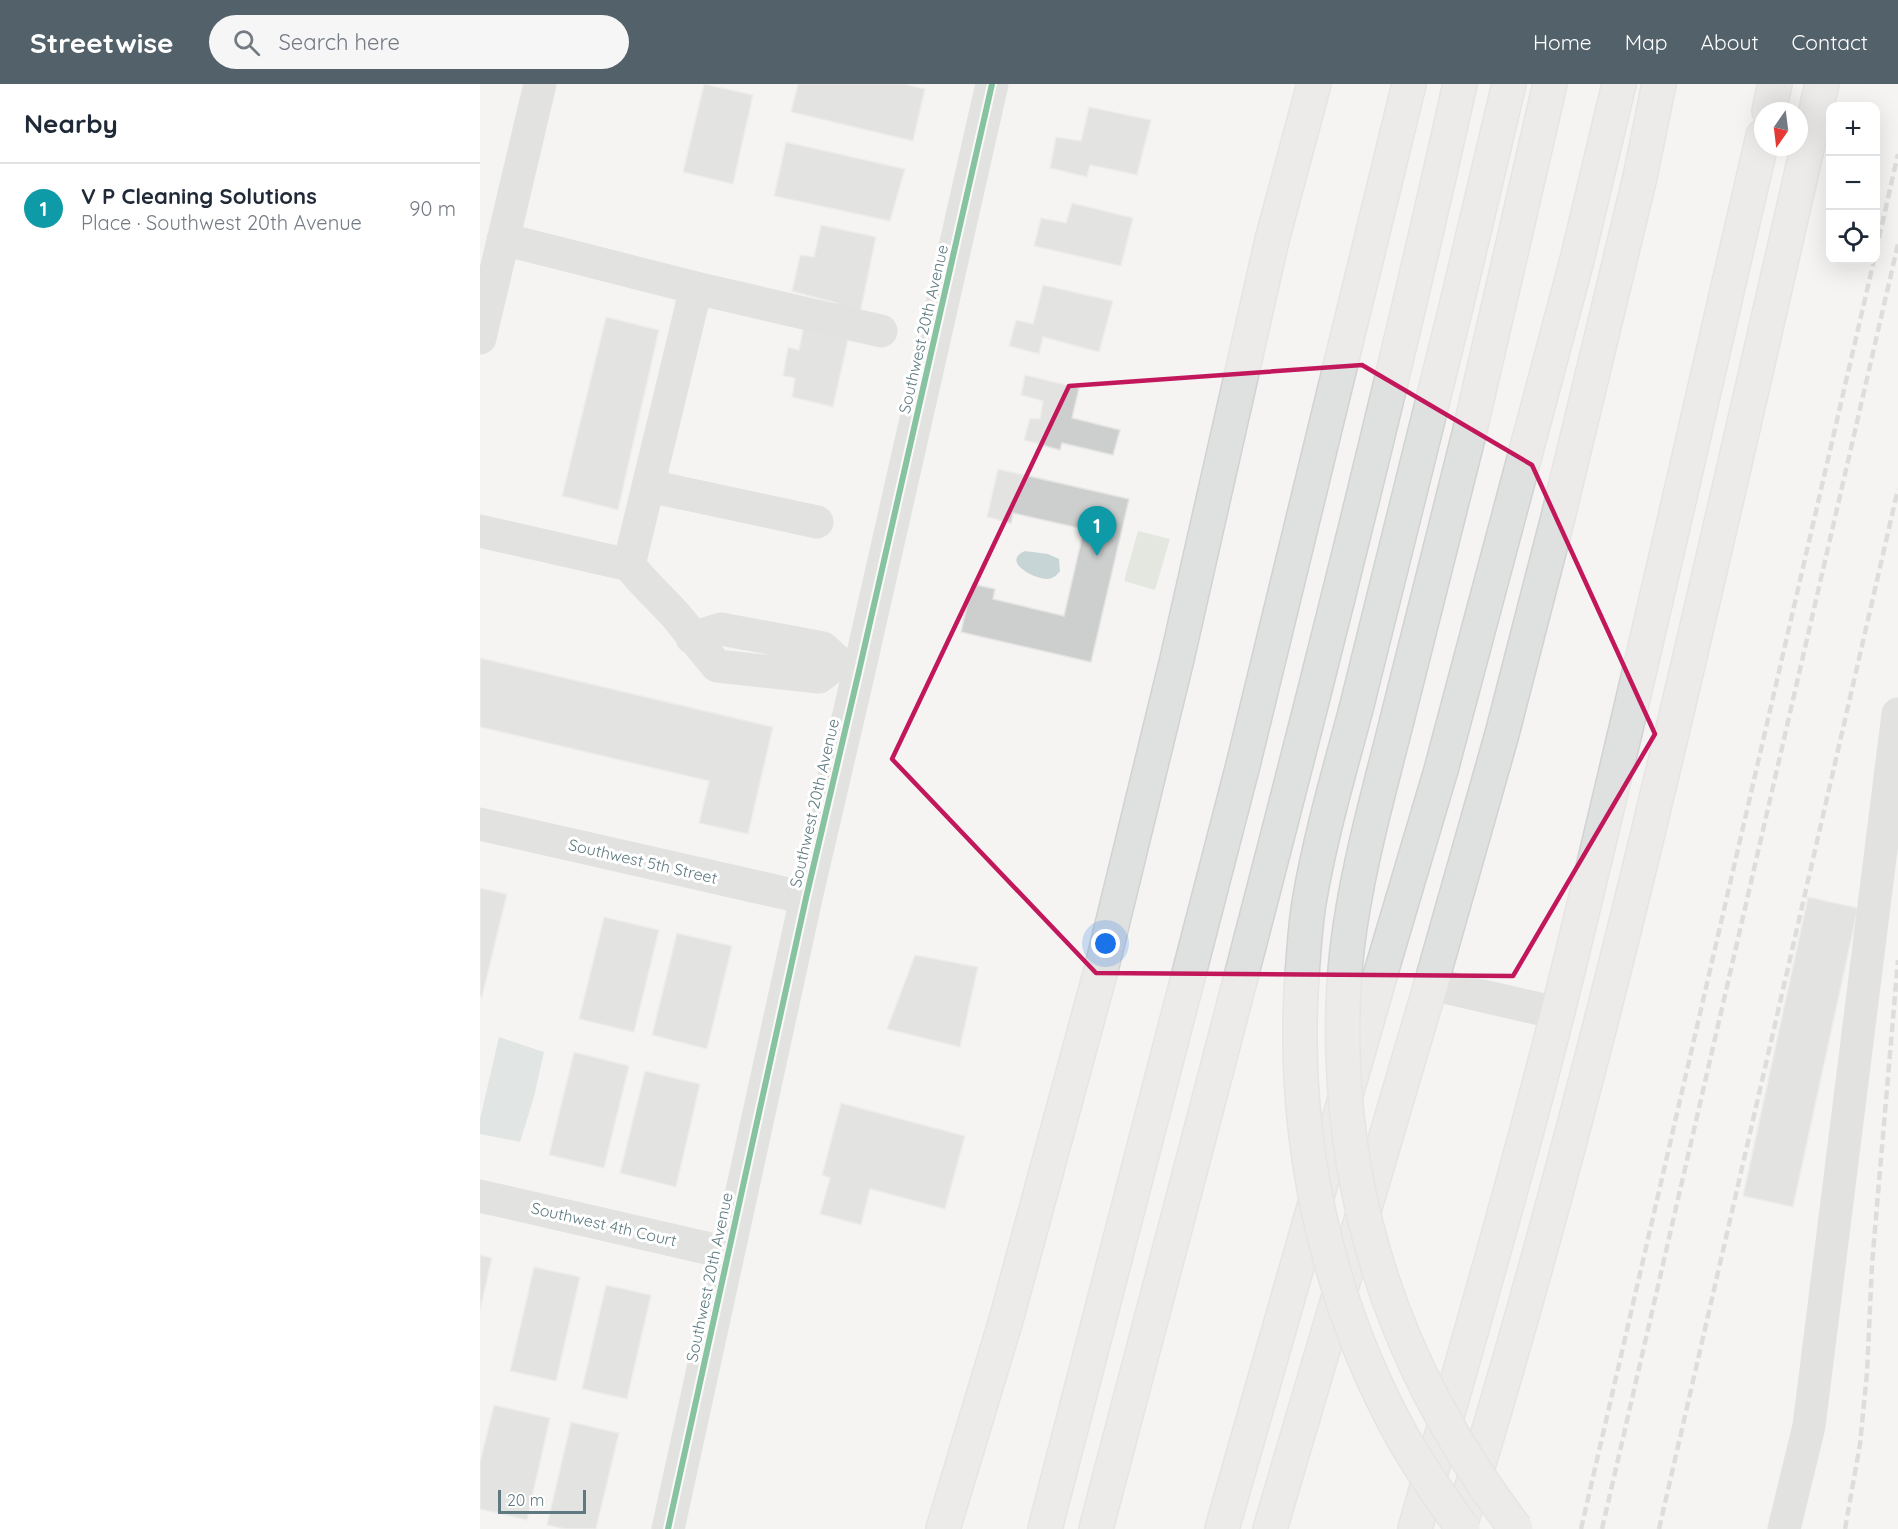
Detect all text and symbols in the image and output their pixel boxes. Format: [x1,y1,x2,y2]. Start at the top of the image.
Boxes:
search box [209,15,629,69]
text: Streetwise [30,25,173,60]
icon: search [230,26,263,59]
text: Search here [278,28,400,56]
text: Home [1533,29,1592,55]
text: Map [1625,29,1668,55]
text: About [1701,29,1759,55]
text: Contact [1792,29,1868,55]
north arrow [1754,102,1808,156]
map controls [1826,102,1880,264]
button: + [1826,102,1880,156]
text: Nearby [24,107,118,140]
button: − [1826,156,1880,210]
text: V P Cleaning Solutions [81,182,317,210]
text: 1 [40,196,47,221]
text: 90 m [409,196,456,221]
text: Place · Southwest 20th Avenue [81,210,362,235]
button: locate [1826,210,1880,264]
street label: Southwest 20th Avenue [894,243,952,415]
pin: 1 [1078,506,1116,556]
street label: Southwest 20th Avenue [785,717,843,889]
street label: Southwest 5th Street [567,834,719,888]
your location [1091,929,1120,958]
street label: Southwest 20th Avenue [681,1190,737,1364]
street label: Southwest 4th Court [529,1198,679,1250]
scale bar [498,1487,586,1514]
text: 20 m [507,1490,544,1510]

